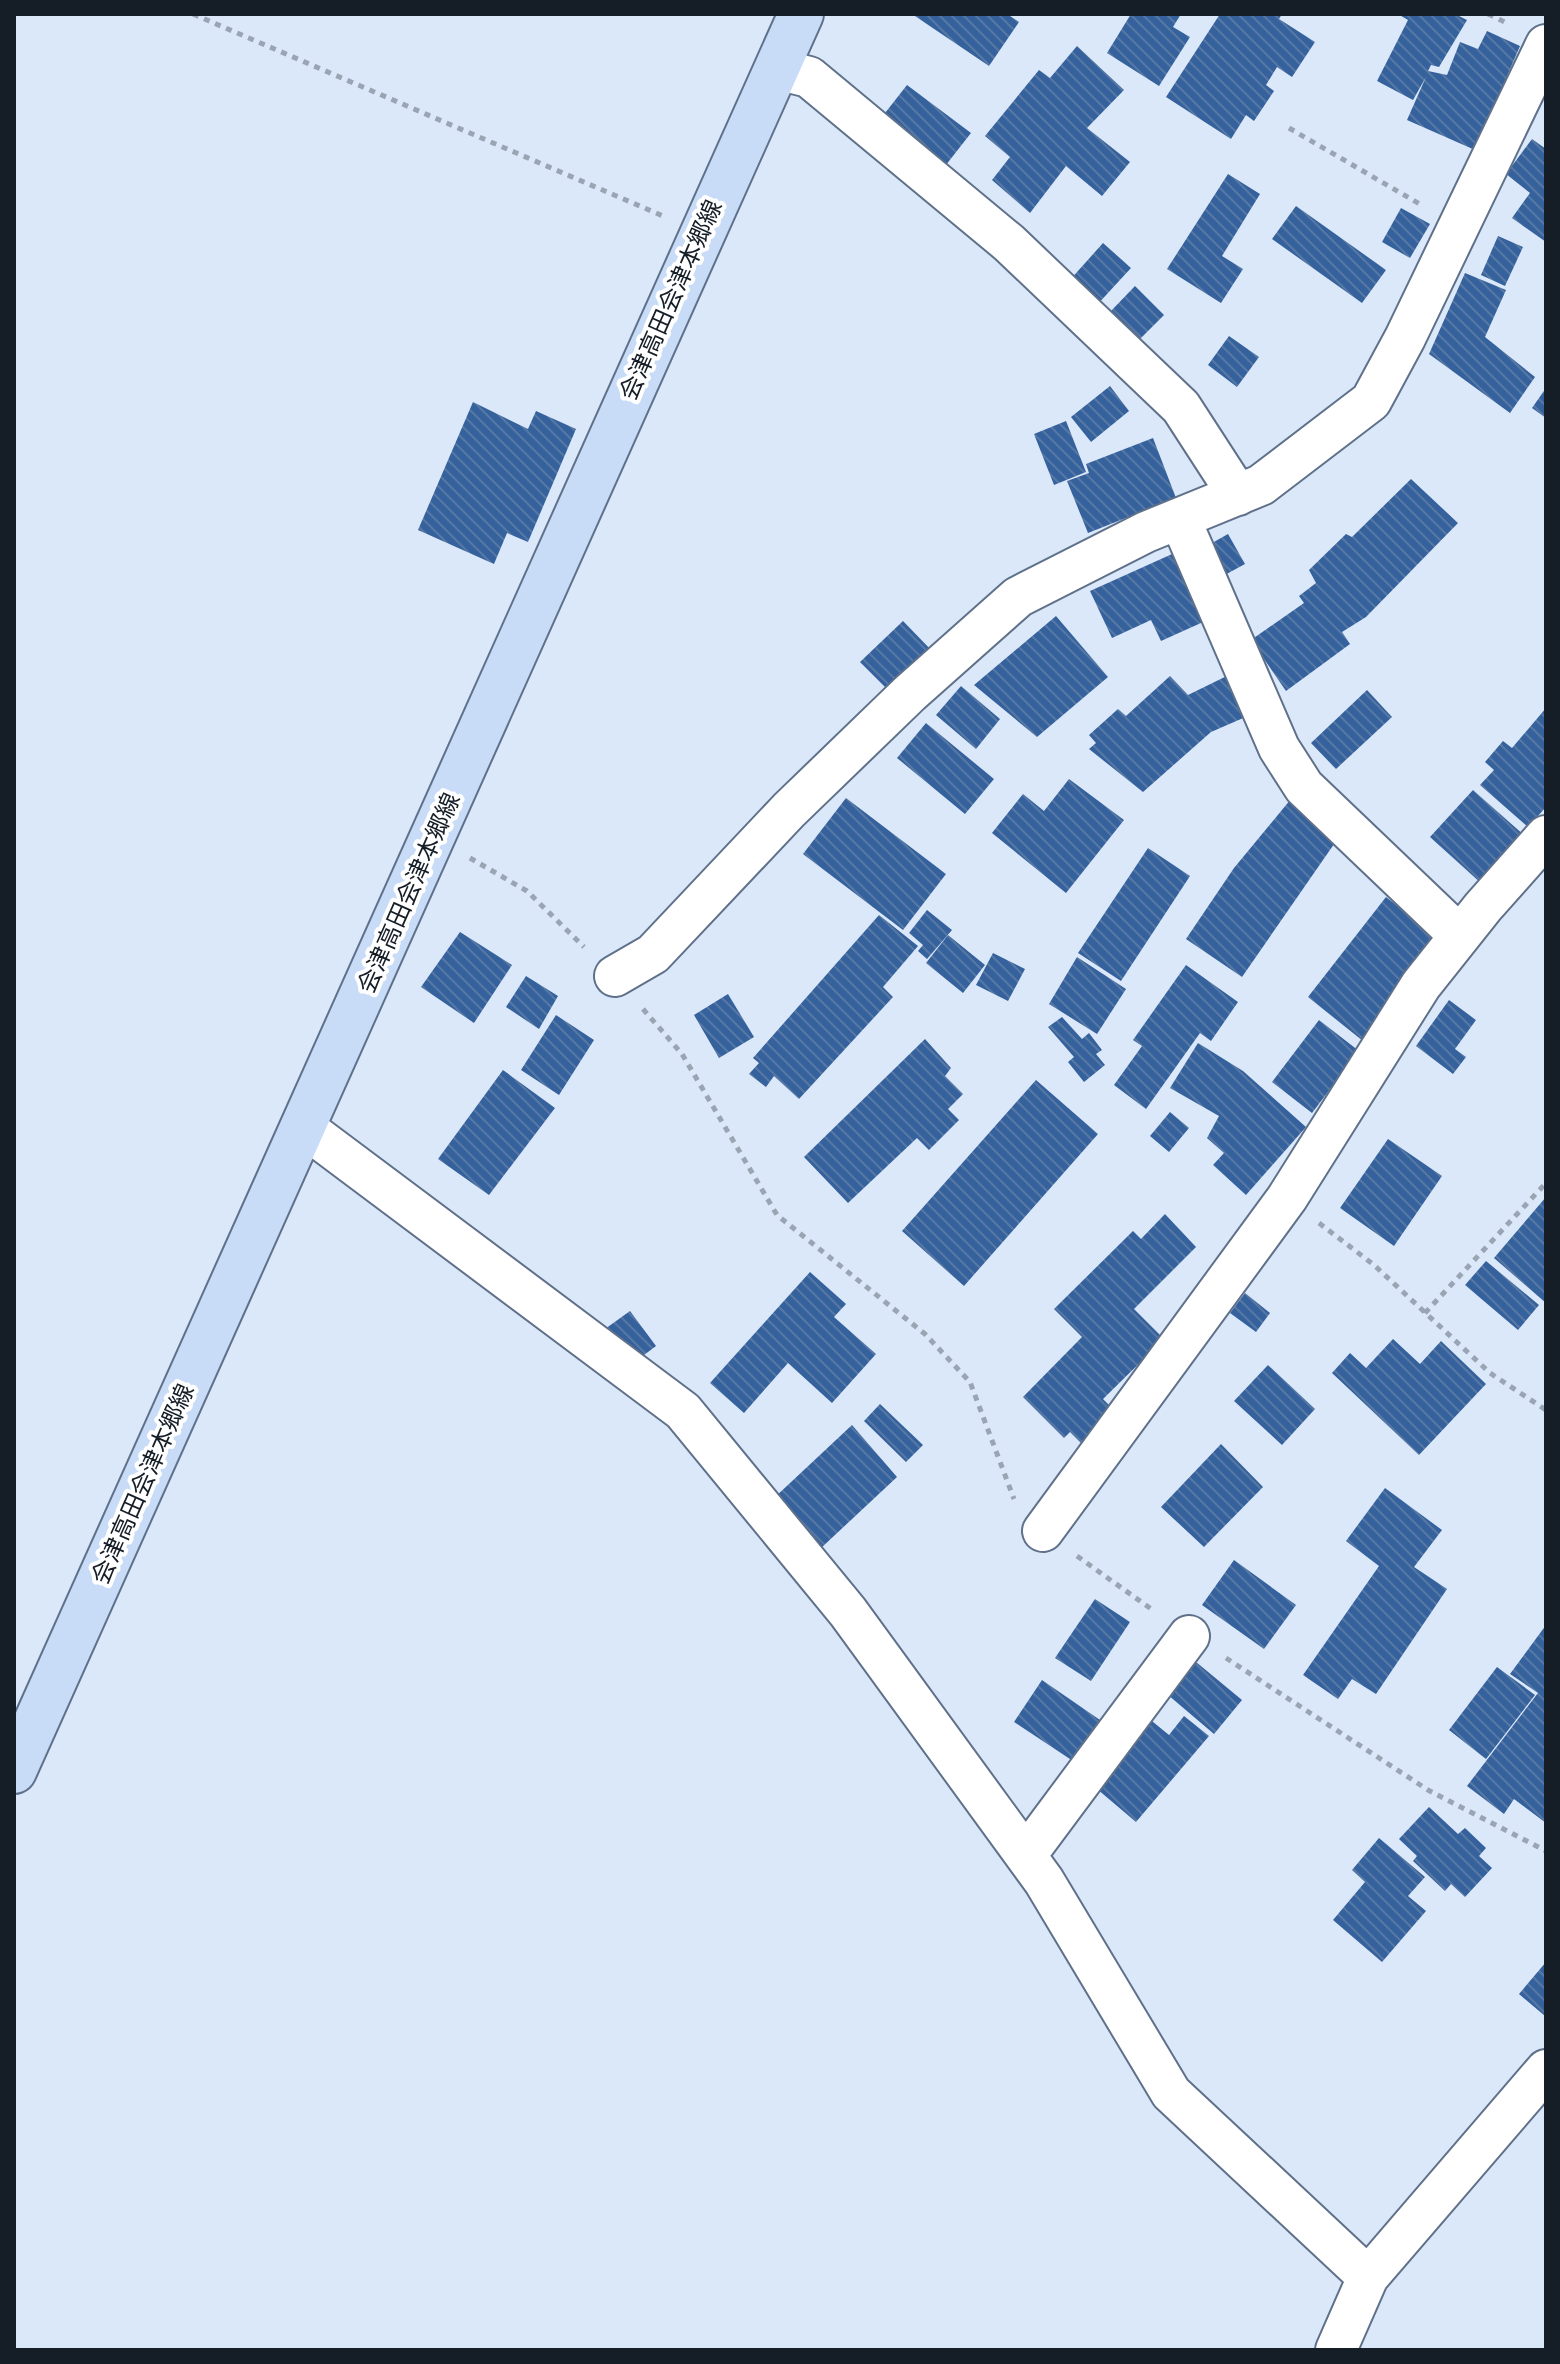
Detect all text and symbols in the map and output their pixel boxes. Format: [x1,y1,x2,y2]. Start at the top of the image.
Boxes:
street label: 会津高田会津本郷線 [611,194,729,405]
street label: 会津高田会津本郷線 [349,787,467,998]
street label: 会津高田会津本郷線 [83,1378,201,1589]

